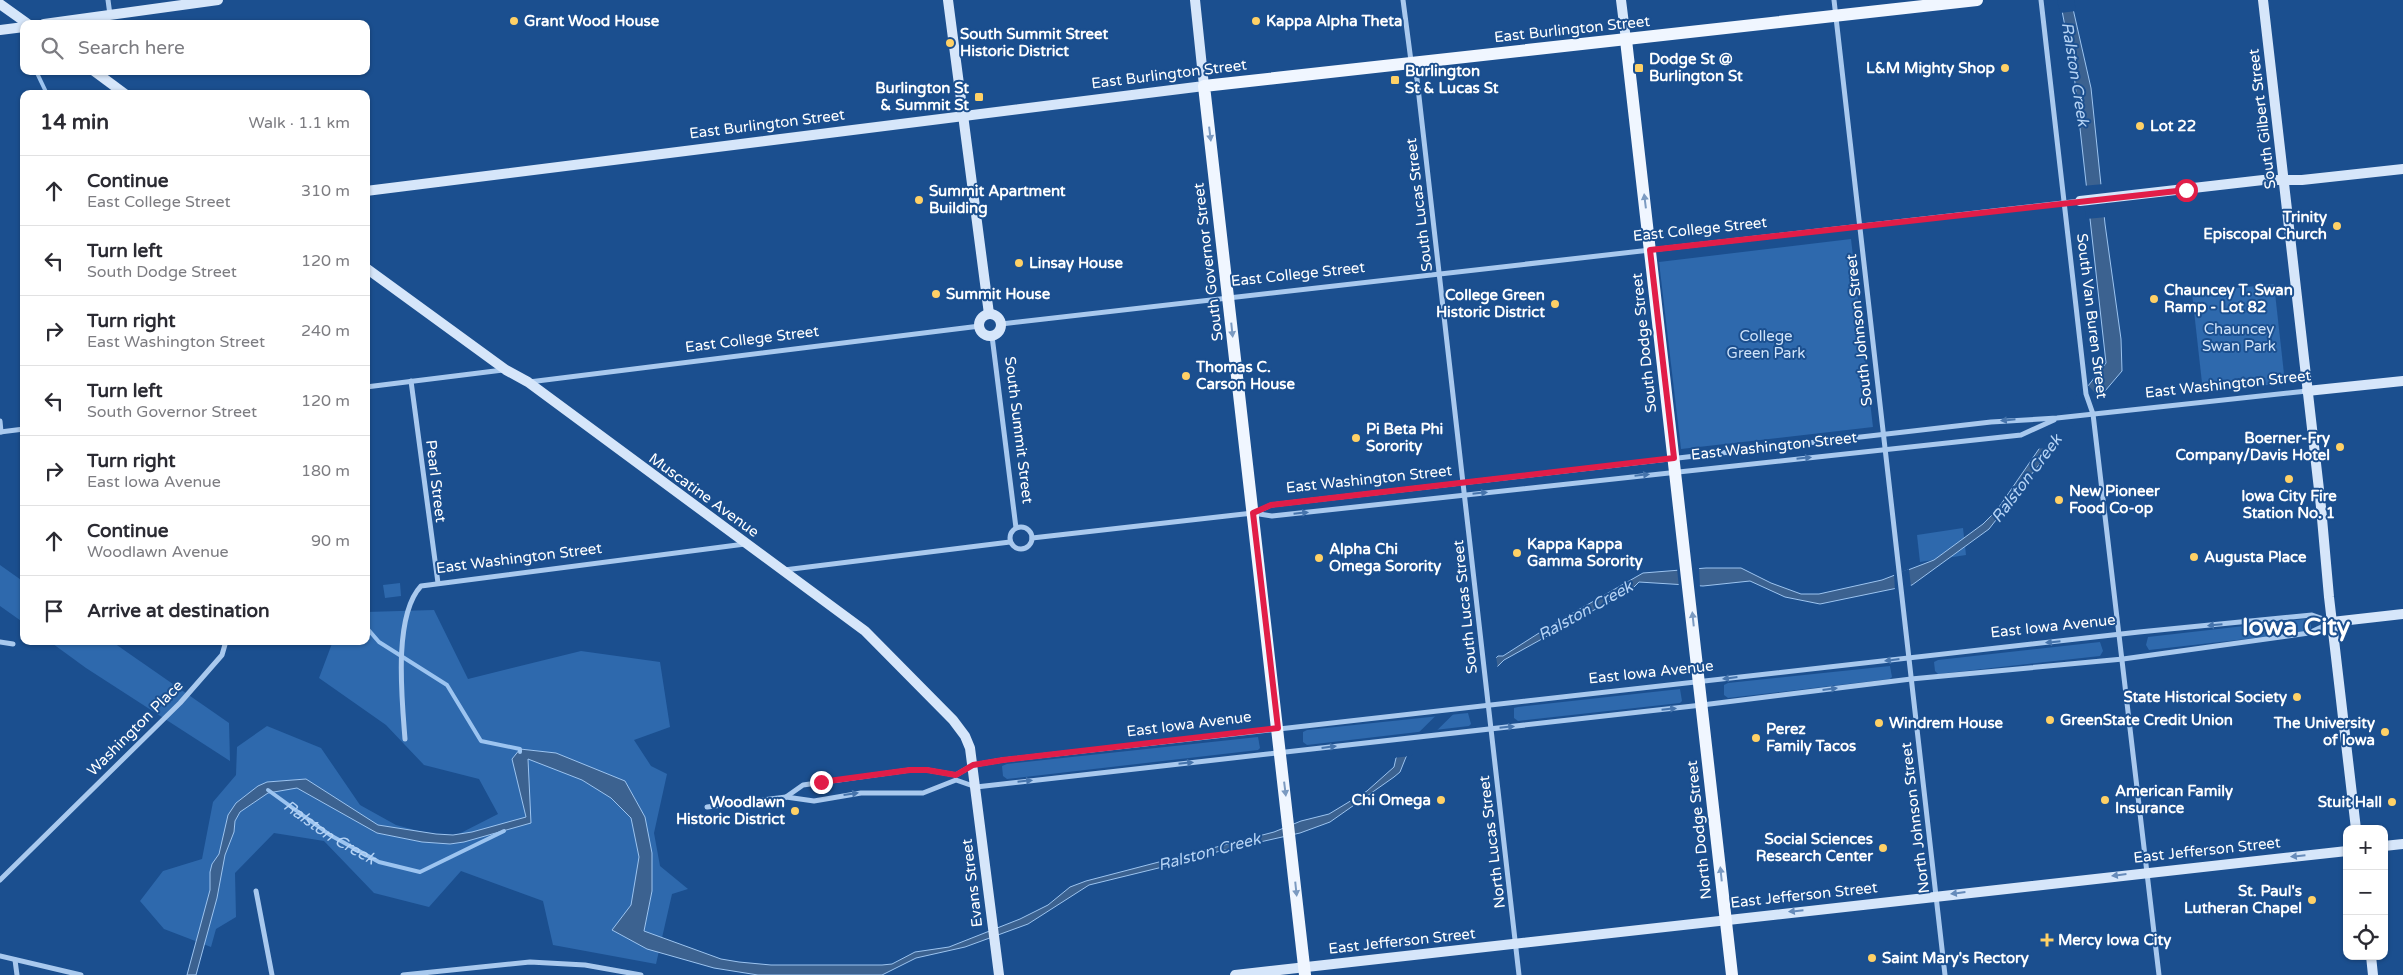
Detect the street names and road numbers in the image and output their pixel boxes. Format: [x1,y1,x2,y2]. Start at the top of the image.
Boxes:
street label: East Burlington Street [1493,12,1651,46]
street label: South Gilbert Street [2244,48,2280,190]
street label: East Burlington Street [1090,55,1248,92]
street label: East Burlington Street [688,105,846,142]
street label: South Lucas Street [1402,137,1436,273]
street label: South Governor Street [1189,181,1227,342]
street label: East College Street [1632,213,1768,245]
street label: South Van Buren Street [2073,232,2111,400]
street label: South Johnson Street [1842,253,1876,407]
street label: East College Street [1230,258,1366,290]
street label: South Dodge Street [1628,272,1660,414]
street label: East College Street [684,322,820,356]
street label: South Summit Street [1001,355,1037,505]
street label: East Washington Street [2144,366,2312,402]
street label: East Washington Street [1690,428,1858,464]
street label: Pearl Street [422,439,450,524]
street label: Muscatine Avenue [645,449,763,541]
street label: East Washington Street [1285,461,1453,497]
street label: East Washington Street [435,539,603,577]
street label: South Lucas Street [1449,539,1481,675]
street label: East Iowa Avenue [1990,610,2116,642]
street label: East Iowa Avenue [1588,656,1714,688]
street label: Washington Place [83,676,187,780]
street label: East Iowa Avenue [1126,707,1252,741]
street label: North Johnson Street [1897,741,1933,895]
street label: North Dodge Street [1683,759,1715,900]
street label: North Lucas Street [1475,774,1509,909]
street label: East Jefferson Street [2133,833,2282,867]
street label: Evans Street [958,838,986,928]
street label: East Jefferson Street [1730,878,1879,912]
street label: East Jefferson Street [1328,924,1477,958]

